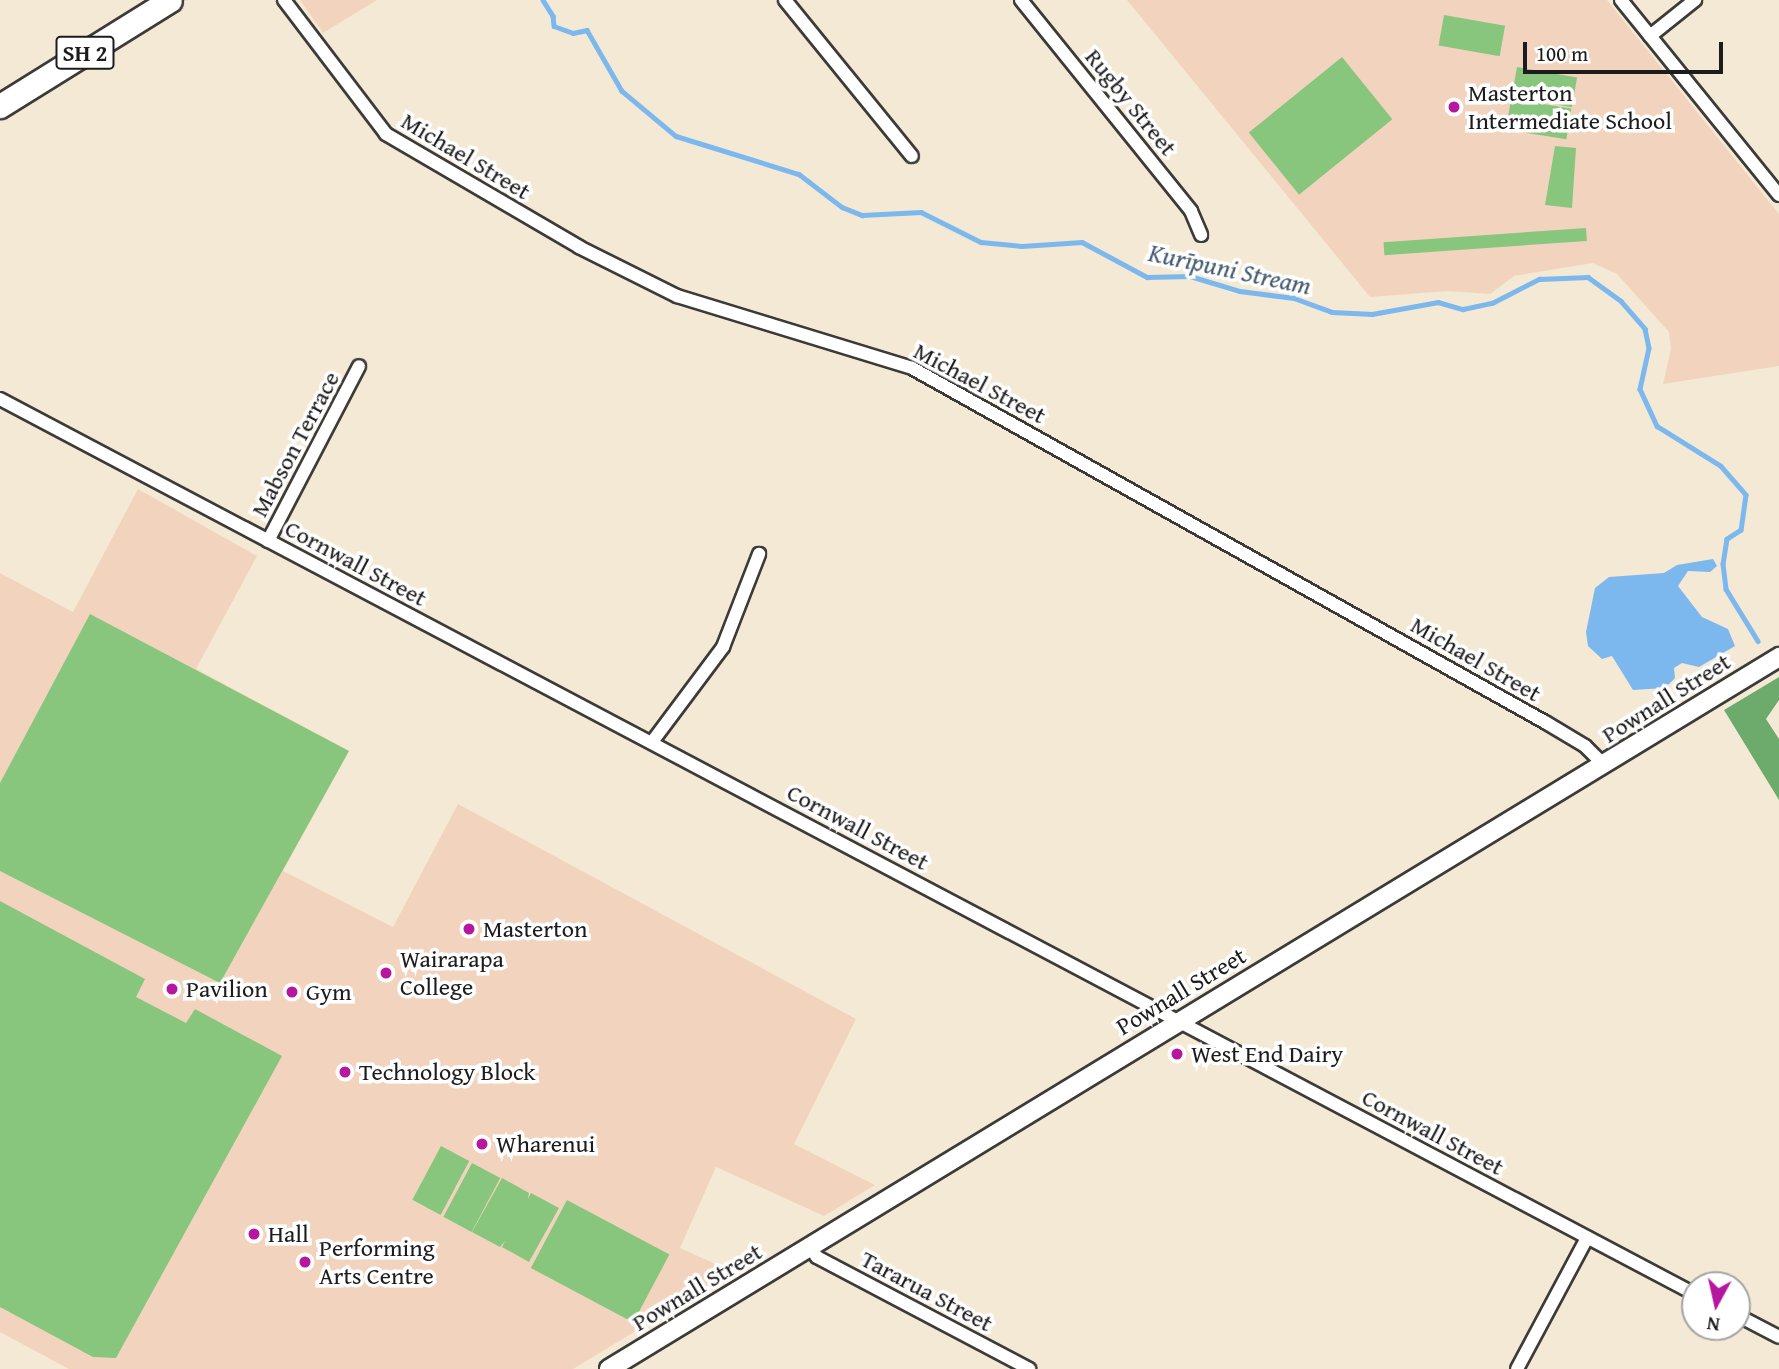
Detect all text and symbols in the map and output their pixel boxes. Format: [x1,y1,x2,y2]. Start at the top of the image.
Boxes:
scale bar [1527,28,1726,72]
road number: SH 2 [55,34,115,72]
text: 100 m [1536,38,1588,69]
street label: Rugby Street [1079,43,1183,161]
place label: Masterton Intermediate School [1468,79,1672,135]
marker: Masterton Intermediate School [1446,99,1462,115]
street label: Michael Street [396,106,536,206]
water label: Kurīpuni Stream [1146,237,1314,301]
street label: Michael Street [909,336,1051,430]
street label: Mabson Terrace [245,366,345,522]
street label: Cornwall Street [280,514,432,612]
street label: Michael Street [1406,610,1546,708]
street label: Pownall Street [1596,647,1736,749]
street label: Cornwall Street [782,778,934,876]
place label: Masterton [483,915,587,943]
marker: Masterton [461,921,477,937]
street label: Pownall Street [1111,941,1251,1041]
place label: Wairarapa College [400,945,504,1001]
marker: Wairarapa College [378,965,394,981]
place label: Pavilion [186,975,268,1003]
place label: Gym [306,978,352,1006]
marker: Pavilion [164,981,180,997]
marker: Gym [284,984,300,1000]
place label: West End Dairy [1191,1040,1343,1068]
marker: West End Dairy [1169,1046,1185,1062]
place label: Technology Block [359,1058,535,1086]
marker: Technology Block [337,1064,353,1080]
street label: Cornwall Street [1357,1083,1509,1181]
place label: Wharenui [496,1130,595,1158]
marker: Wharenui [474,1136,490,1152]
place label: Hall [268,1220,309,1248]
marker: Hall [246,1226,262,1242]
place label: Performing Arts Centre [319,1234,435,1290]
street label: Pownall Street [627,1237,767,1337]
street label: Tararua Street [856,1244,998,1338]
marker: Performing Arts Centre [297,1254,313,1270]
north arrow [1681,1271,1751,1341]
text: N [1705,1310,1722,1340]

